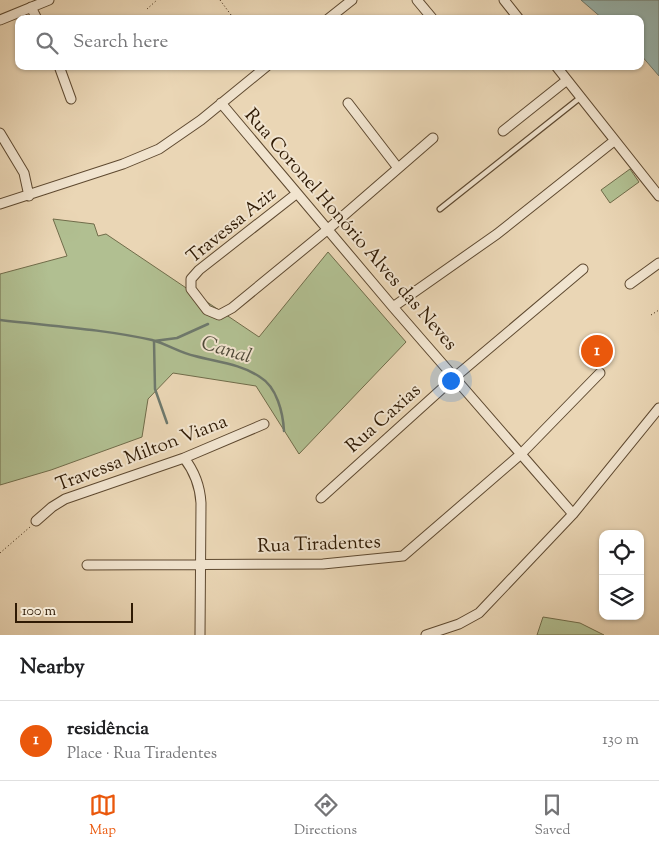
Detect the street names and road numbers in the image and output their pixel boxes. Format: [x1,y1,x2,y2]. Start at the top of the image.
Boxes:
street label: Rua Coronel Honório Alves das Neves [237,103,463,357]
street label: Travessa Aziz [181,181,283,271]
street label: Rua Caxias [341,378,427,460]
street label: Travessa Milton Viana [52,409,232,499]
street label: Rua Tiradentes [257,529,381,561]

